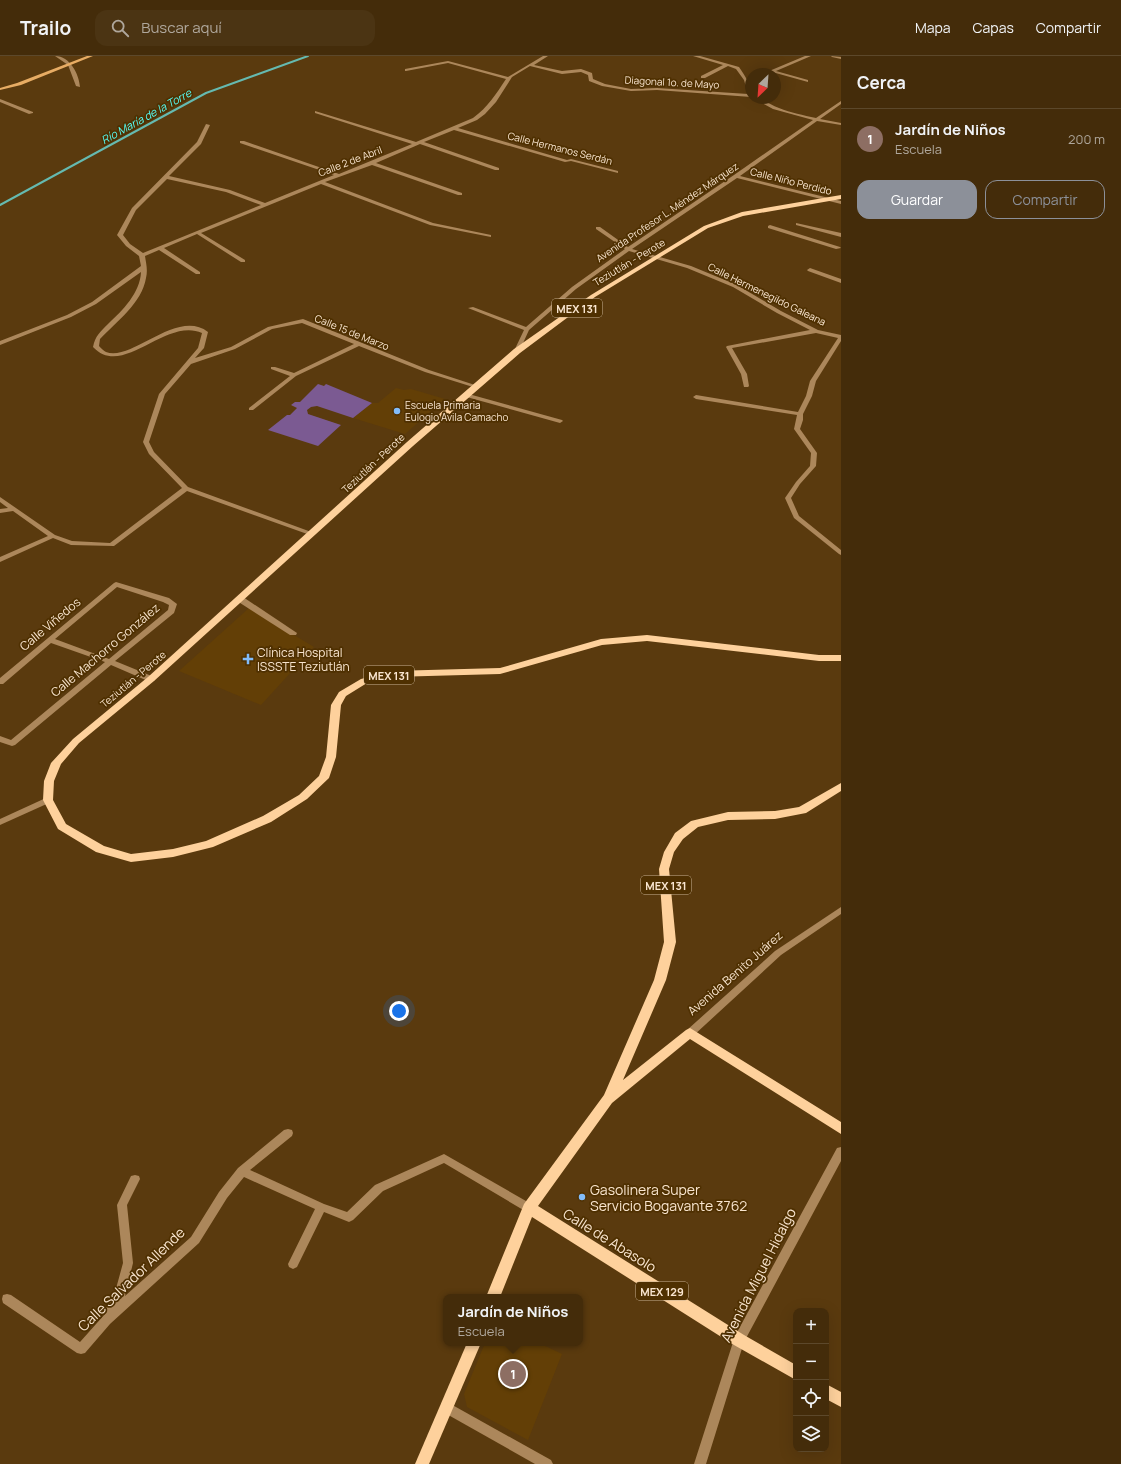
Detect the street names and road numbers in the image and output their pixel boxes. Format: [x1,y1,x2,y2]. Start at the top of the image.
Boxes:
street label: Diagonal 1o. de Mayo [624,73,720,91]
street label: Calle Hermanos Serdán [506,128,614,168]
street label: Calle 2 de Abril [316,142,384,180]
street label: Avenida Profesor L. Méndez Márquez [593,159,741,265]
street label: Calle Niño Perdido [749,164,833,198]
street label: Teziutlán - Perote [590,235,668,289]
street label: Calle Hermenegildo Galeana [706,259,828,329]
road number: MEX 131 [552,299,602,317]
street label: Calle 15 de Marzo [313,311,391,353]
street label: Teziutlán - Perote [338,430,408,496]
street label: Calle Viñedos [16,593,84,655]
street label: Calle Machorro González [47,599,163,701]
street label: Teziutlán - Perote [97,647,169,711]
road number: MEX 131 [364,666,414,684]
road number: MEX 131 [641,876,691,894]
street label: Avenida Benito Juárez [684,927,786,1019]
street label: Calle de Abasolo [560,1204,660,1276]
street label: Avenida Miguel Hidalgo [716,1205,800,1345]
street label: Calle Salvador Allende [73,1223,189,1335]
road number: MEX 129 [636,1282,688,1300]

